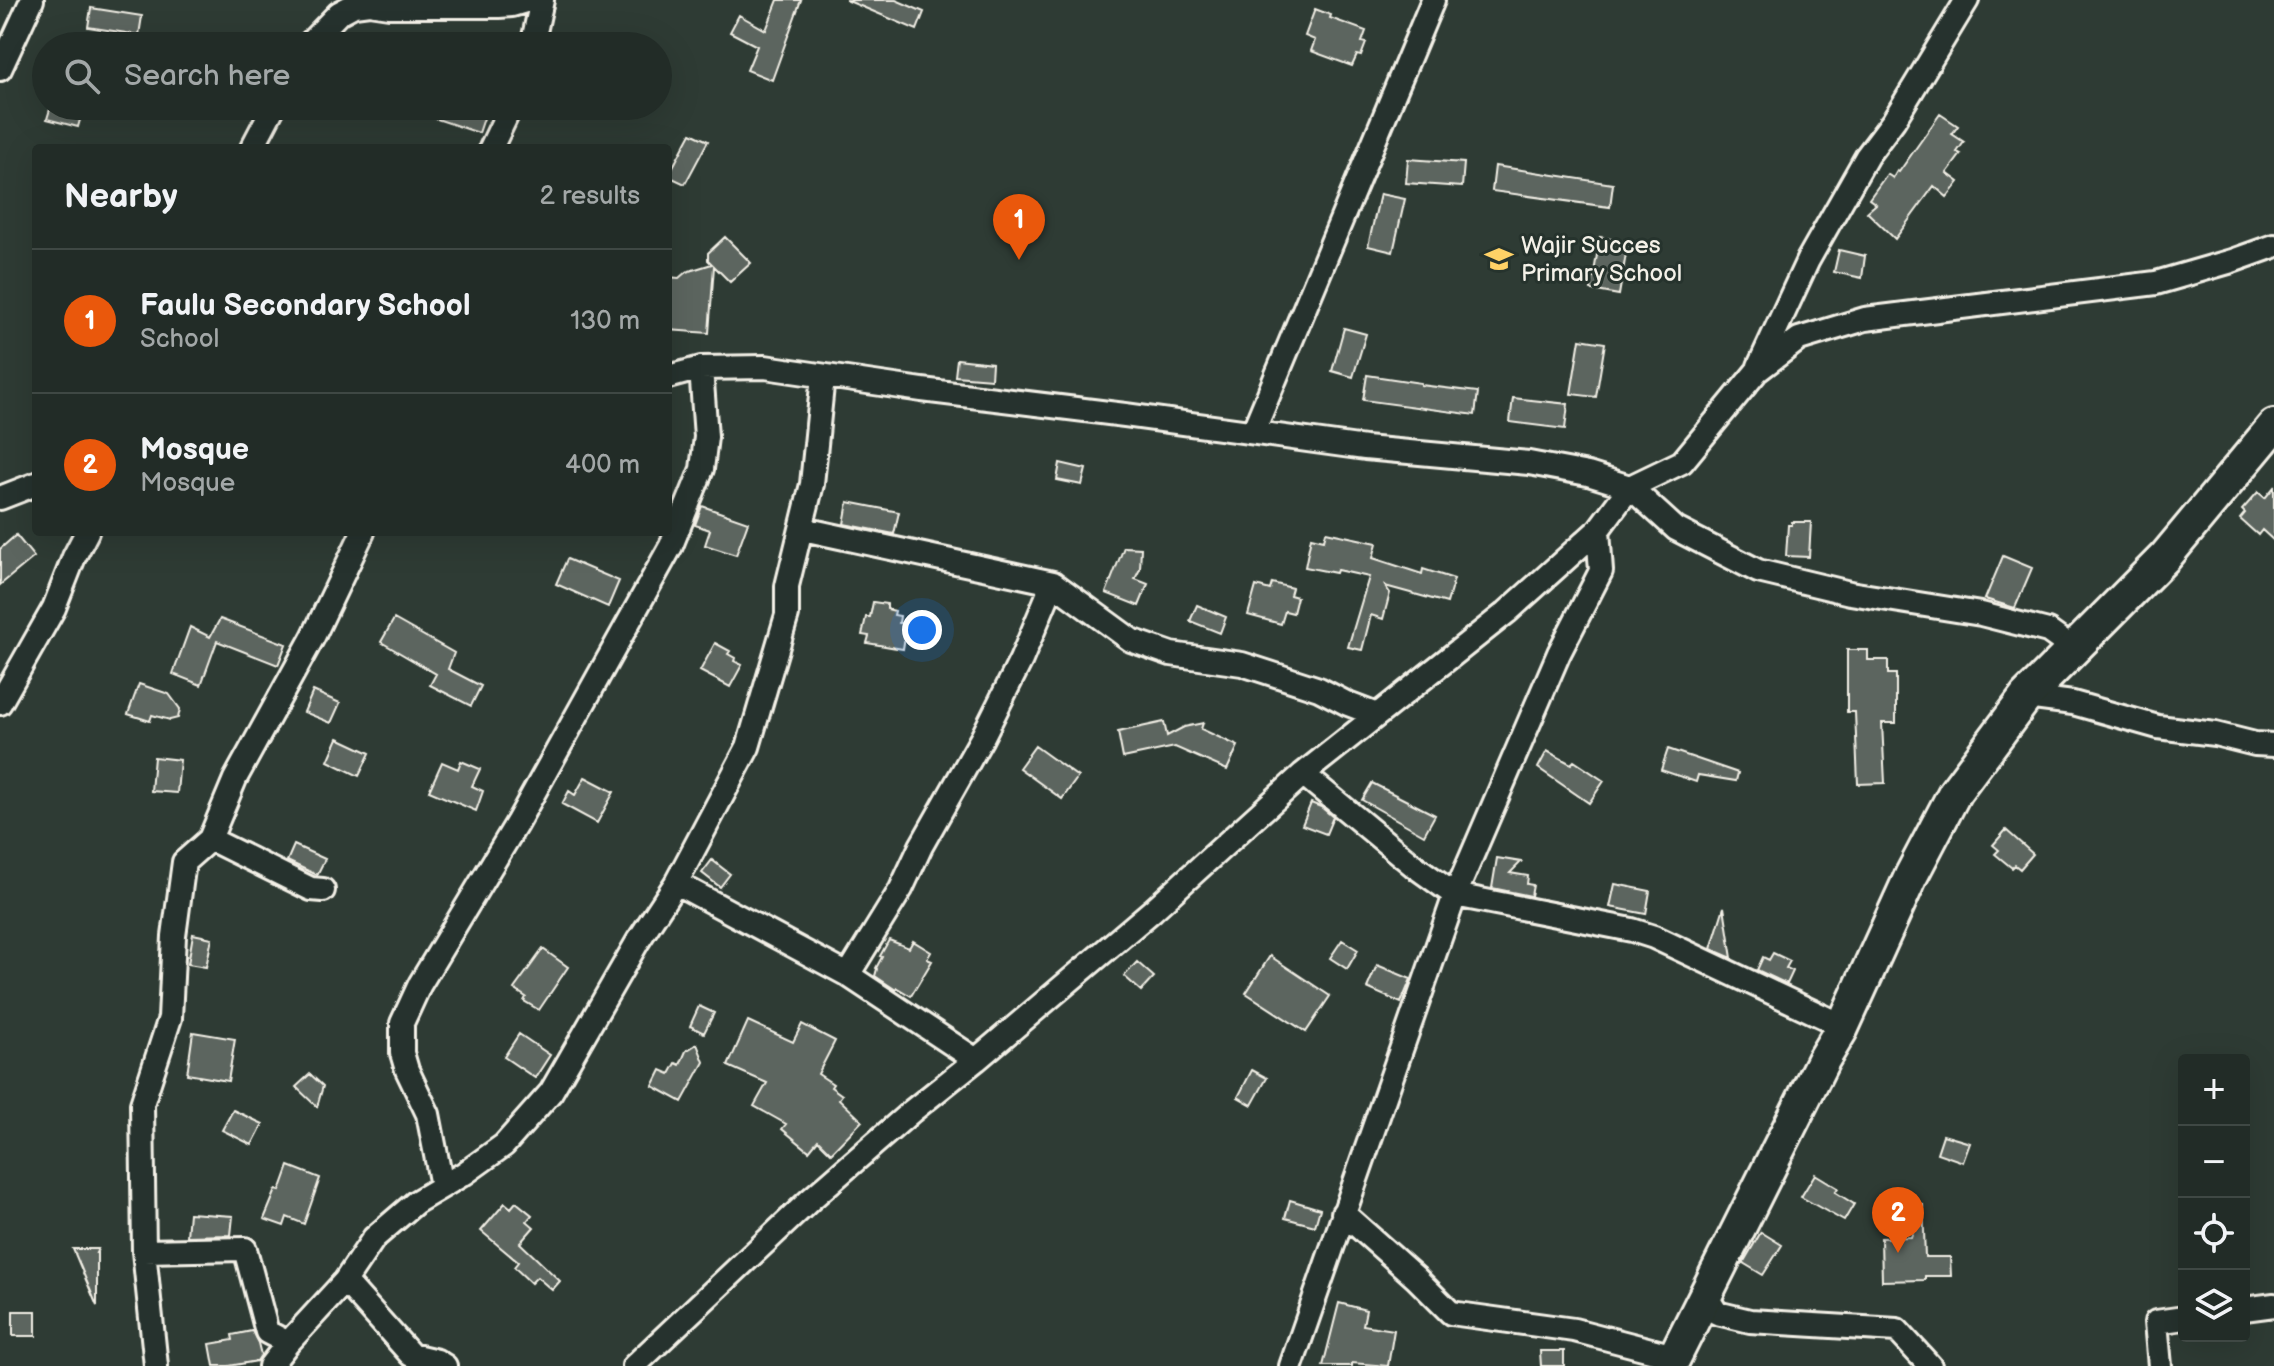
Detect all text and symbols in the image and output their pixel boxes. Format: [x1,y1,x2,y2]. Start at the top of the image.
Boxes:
search box [32,32,672,120]
icon: search [60,54,104,98]
text: Search here [124,58,290,94]
text: Nearby [64,176,178,217]
text: 2 results [540,181,640,212]
pin: 1 [993,194,1045,260]
place label: Wajir Succes Primary School [1521,231,1682,288]
school or university icon: Wajir Succes Primary School [1484,244,1514,274]
text: Faulu Secondary School [140,288,470,324]
text: 1 [85,306,95,337]
text: 130 m [570,306,640,337]
text: School [140,324,219,355]
text: Mosque [140,432,249,468]
text: 2 [82,450,98,481]
text: 400 m [565,450,640,481]
text: Mosque [140,468,235,499]
your location [902,610,942,650]
map controls [2178,1054,2250,1342]
button: + [2178,1054,2250,1126]
button: − [2178,1126,2250,1198]
pin: 2 [1872,1187,1924,1253]
button: locate [2178,1198,2250,1270]
button: layers [2178,1270,2250,1342]

